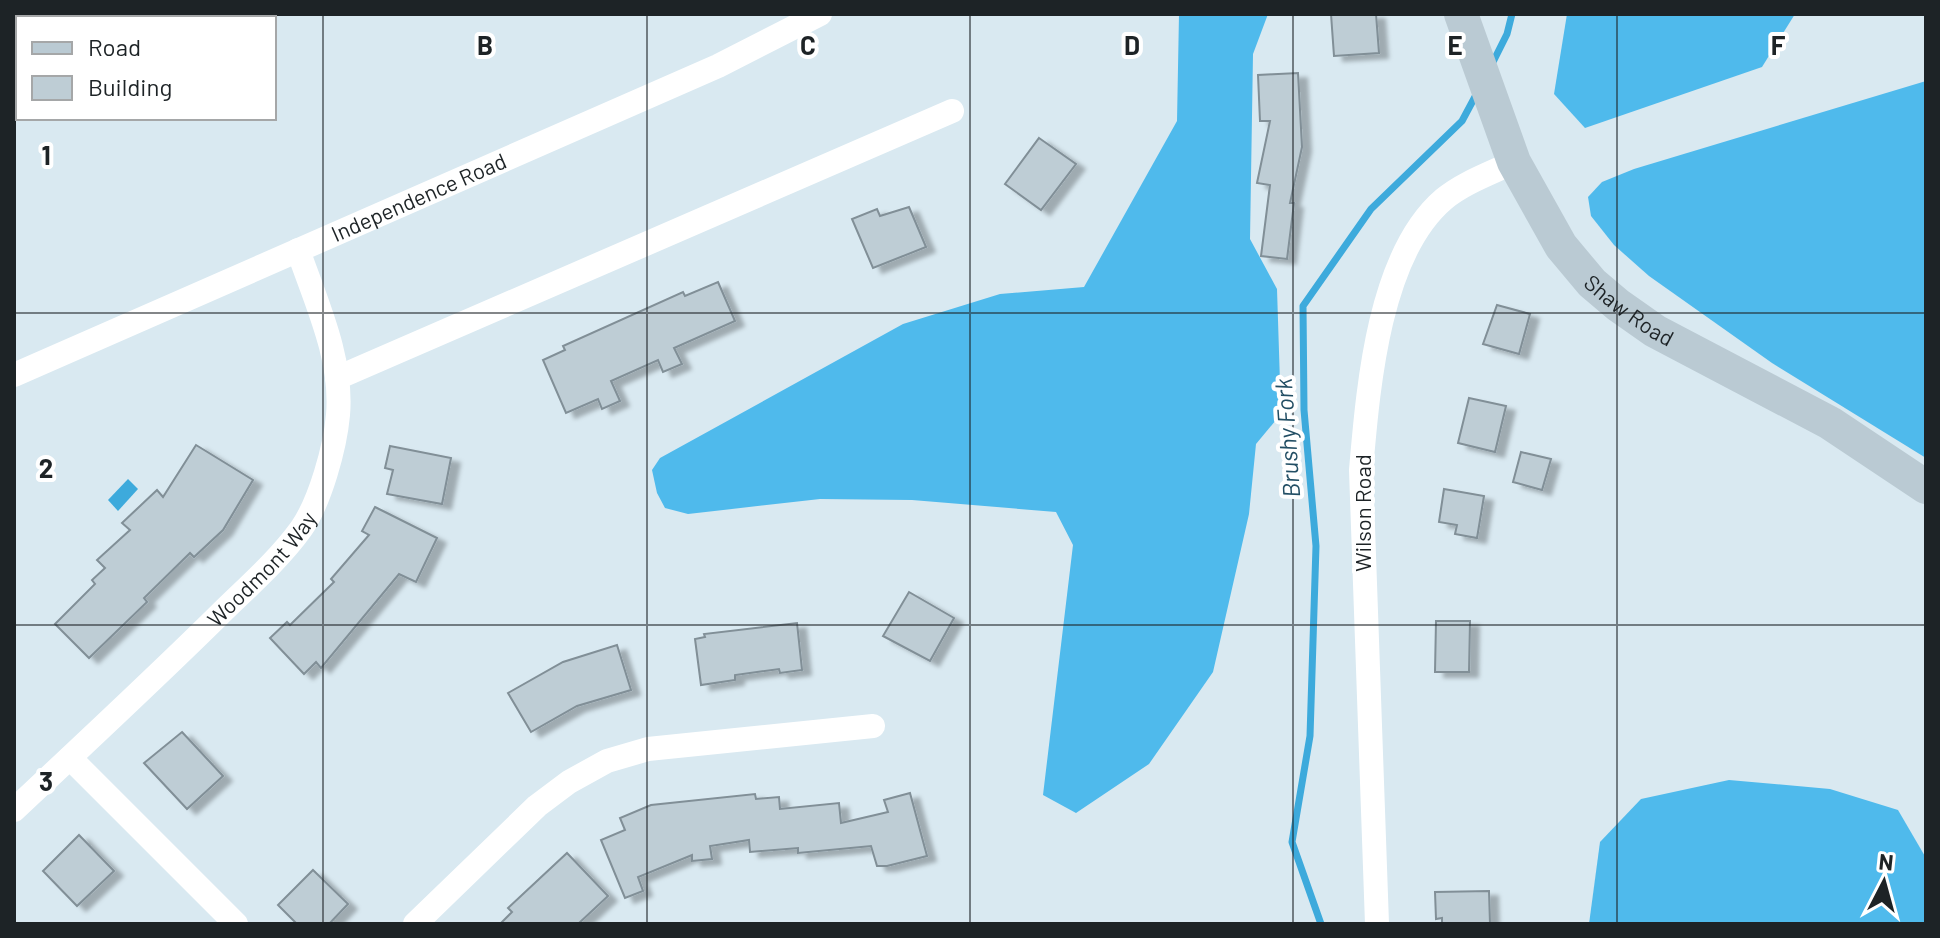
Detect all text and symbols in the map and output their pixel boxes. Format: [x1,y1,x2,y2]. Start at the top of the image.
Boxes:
legend [16,16,276,120]
text: B [477,29,493,60]
text: C [800,29,816,60]
text: D [1124,29,1140,60]
text: E [1447,29,1463,60]
text: F [1771,29,1786,60]
text: Road [88,32,141,61]
text: Building [88,72,172,101]
text: 1 [41,139,51,170]
street label: Independence Road [327,147,510,246]
street label: Shaw Road [1580,268,1679,351]
water label: Brushy Fork [1268,377,1305,499]
text: 2 [39,452,53,483]
street label: Wilson Road [1349,454,1375,572]
street label: Woodmont Way [201,507,321,631]
text: 3 [39,765,53,796]
north arrow [1844,842,1924,922]
text: N [1878,847,1895,875]

